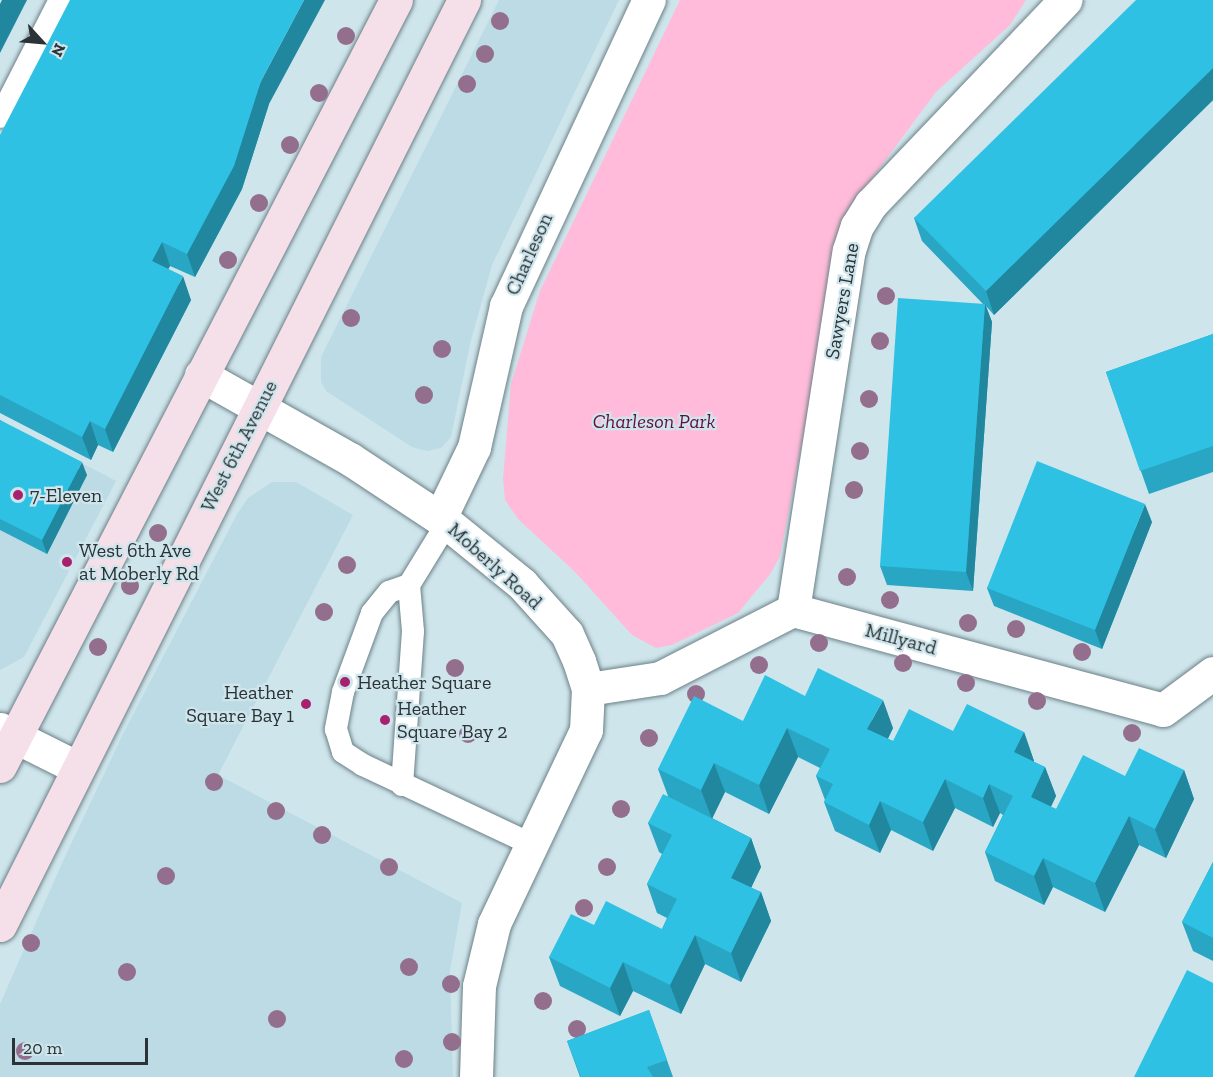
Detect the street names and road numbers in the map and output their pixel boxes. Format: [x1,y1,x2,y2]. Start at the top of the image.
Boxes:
street label: Charleson [500,209,558,299]
street label: Sawyers Lane [820,241,864,361]
street label: West 6th Avenue [195,376,283,516]
street label: Moberly Road [443,517,547,615]
street label: Millyard [863,618,939,660]

